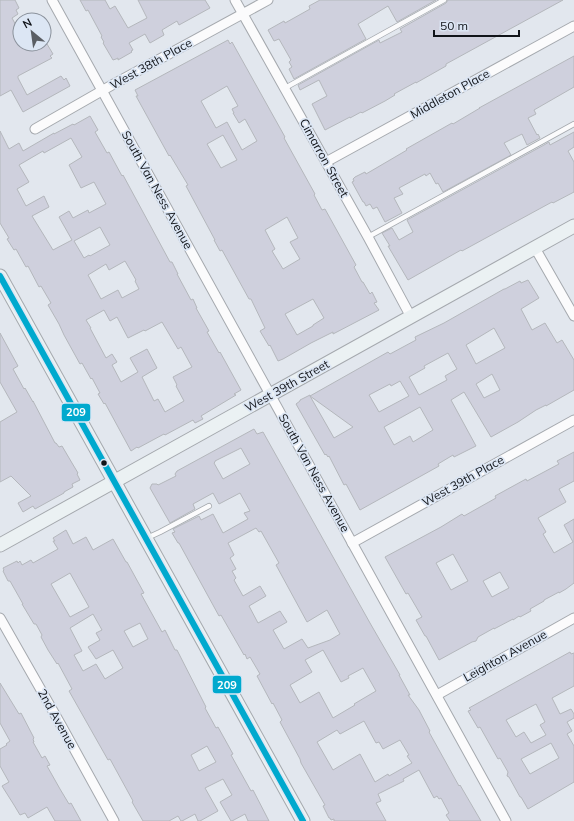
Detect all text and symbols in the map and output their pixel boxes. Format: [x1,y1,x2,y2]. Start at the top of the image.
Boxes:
north arrow [12,12,52,52]
scale bar [434,12,519,38]
text: N [20,15,34,31]
text: 50 m [440,18,468,33]
street label: West 38th Place [107,35,194,92]
street label: Middleton Place [408,66,492,122]
street label: Cimarron Street [297,116,352,200]
street label: South Van Ness Avenue [119,128,196,252]
street label: West 39th Street [242,356,332,415]
line badge: 209 [61,403,91,422]
text: 209 [66,405,86,419]
street label: South Van Ness Avenue [276,411,353,535]
street label: West 39th Place [419,452,506,509]
unlabelled marker [99,458,109,468]
street label: Leighton Avenue [460,626,549,685]
line badge: 209 [212,675,242,694]
text: 209 [217,678,237,692]
street label: 2nd Avenue [35,686,80,751]

